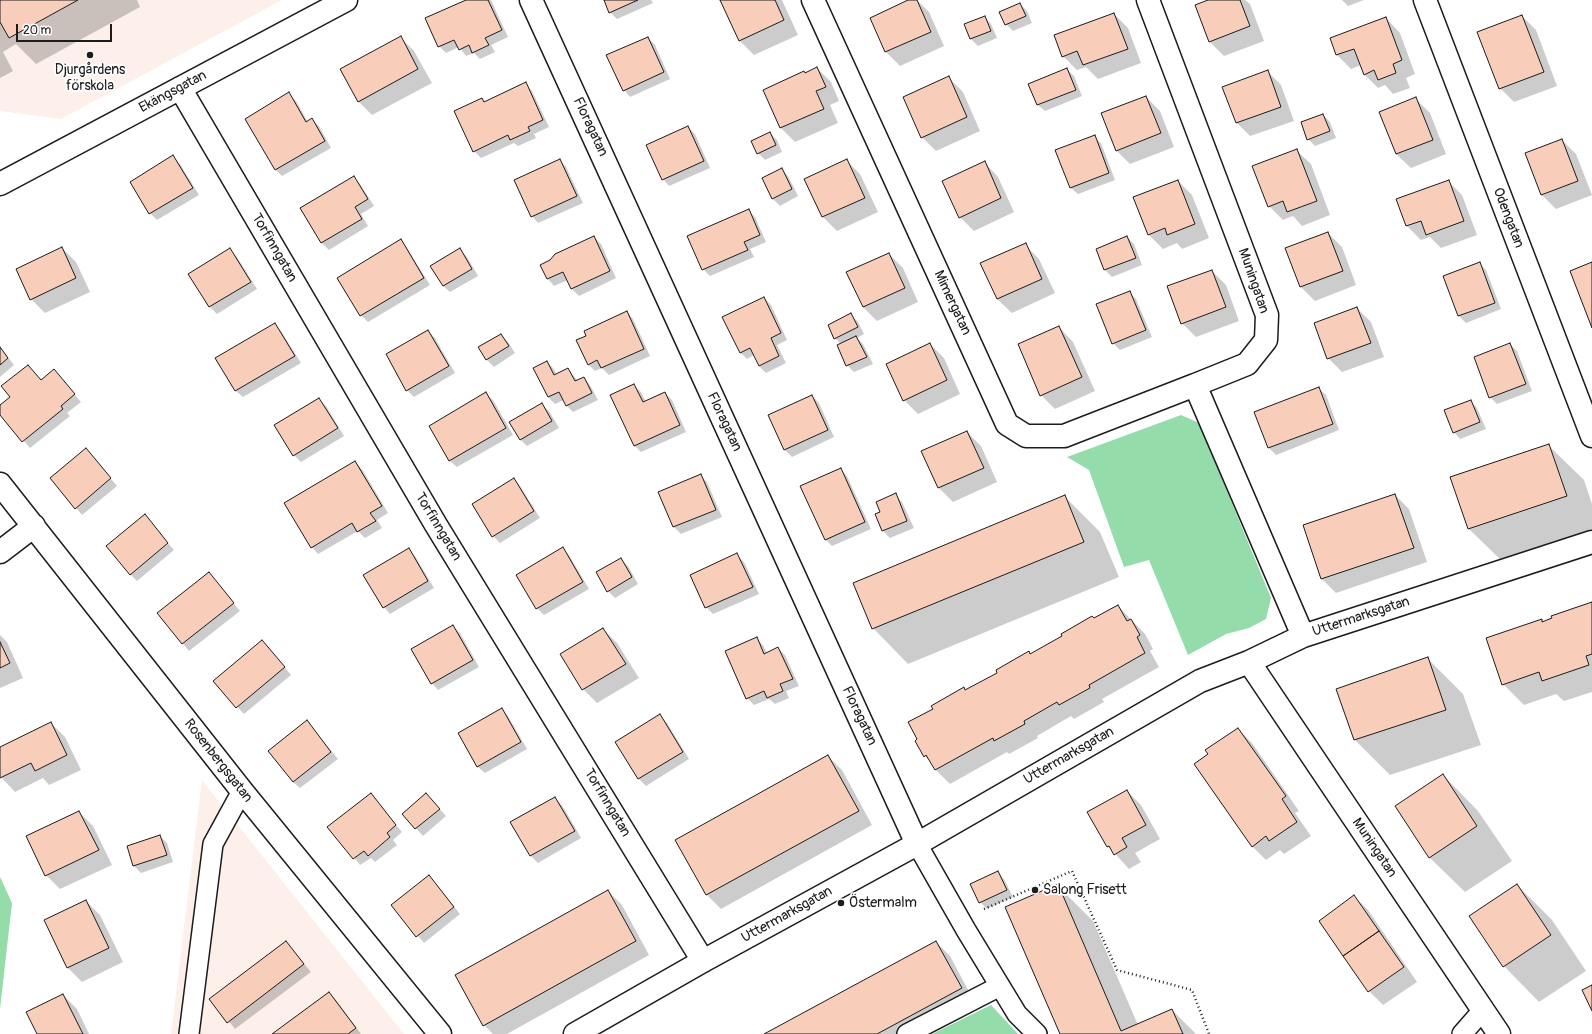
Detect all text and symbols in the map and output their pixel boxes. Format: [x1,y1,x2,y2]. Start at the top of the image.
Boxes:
scale bar [18,16,114,42]
text: 20 m [23,23,51,38]
marker: Djurgårdens förskola [85,50,95,60]
place label: Djurgårdens förskola [55,62,125,94]
street label: Ekängsgatan [136,67,210,117]
street label: Floragatan [569,95,611,159]
street label: Odengatan [1489,185,1527,251]
street label: Torfinngatan [248,211,300,285]
street label: Muningatan [1234,246,1272,316]
street label: Mimergatan [930,268,974,338]
street label: Floragatan [703,390,745,454]
street label: Torfinngatan [411,490,465,564]
street label: Uttermarksgatan [1310,593,1412,641]
street label: Floragatan [838,684,880,748]
street label: Rosenbergsgatan [180,716,256,806]
street label: Uttermarksgatan [1021,723,1117,789]
street label: Torfinngatan [580,766,634,840]
street label: Muningatan [1348,815,1400,881]
place label: Salong Frisett [1043,882,1127,898]
street label: Uttermarksgatan [739,883,835,947]
marker: Salong Frisett [1030,885,1040,895]
place label: Östermalm [849,895,917,911]
marker: Östermalm [836,898,846,908]

